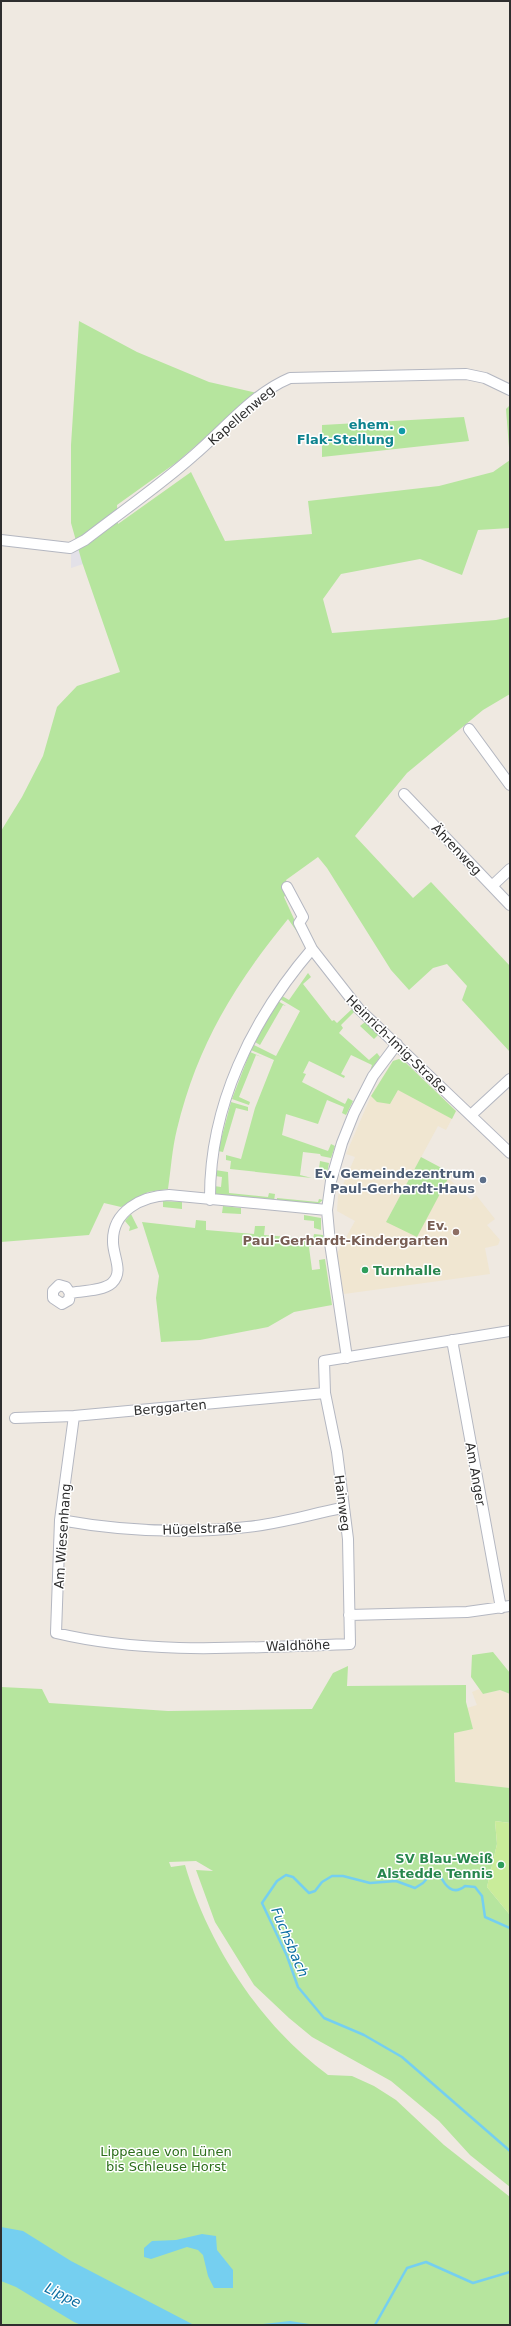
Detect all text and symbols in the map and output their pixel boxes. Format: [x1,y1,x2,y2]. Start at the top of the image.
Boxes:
street label: Kapellenweg [205,383,278,448]
place label: ehem. Flak-Stellung [297,417,394,447]
marker: ehem. Flak-Stellung [397,426,407,436]
street label: Ährenweg [429,821,485,878]
street label: Heinrich-Imig-Straße [343,992,450,1096]
place label: Ev. Gemeindezentrum Paul-Gerhardt-Haus [314,1166,475,1196]
marker: Ev. Gemeindezentrum Paul-Gerhardt-Haus [478,1175,488,1185]
place label: Ev. Paul-Gerhardt-Kindergarten [243,1218,448,1248]
marker: Ev. Paul-Gerhardt-Kindergarten [451,1227,461,1237]
place label: Turnhalle [373,1263,441,1278]
marker: Turnhalle [360,1265,370,1275]
street label: Berggarten [133,1397,207,1418]
street label: Am Anger [463,1441,489,1508]
street label: Hainweg [332,1474,353,1532]
street label: Am Wiesenhang [51,1483,74,1589]
street label: Hügelstraße [162,1520,242,1537]
street label: Waldhöhe [266,1637,330,1654]
place label: SV Blau-Weiß Alstedde Tennis [377,1851,493,1881]
marker: SV Blau-Weiß Alstedde Tennis [496,1860,506,1870]
water label: Fuchsbach [268,1905,312,1979]
park label: Lippeaue von Lünen bis Schleuse Horst [100,2144,232,2174]
water label: Lippe [42,2279,84,2311]

